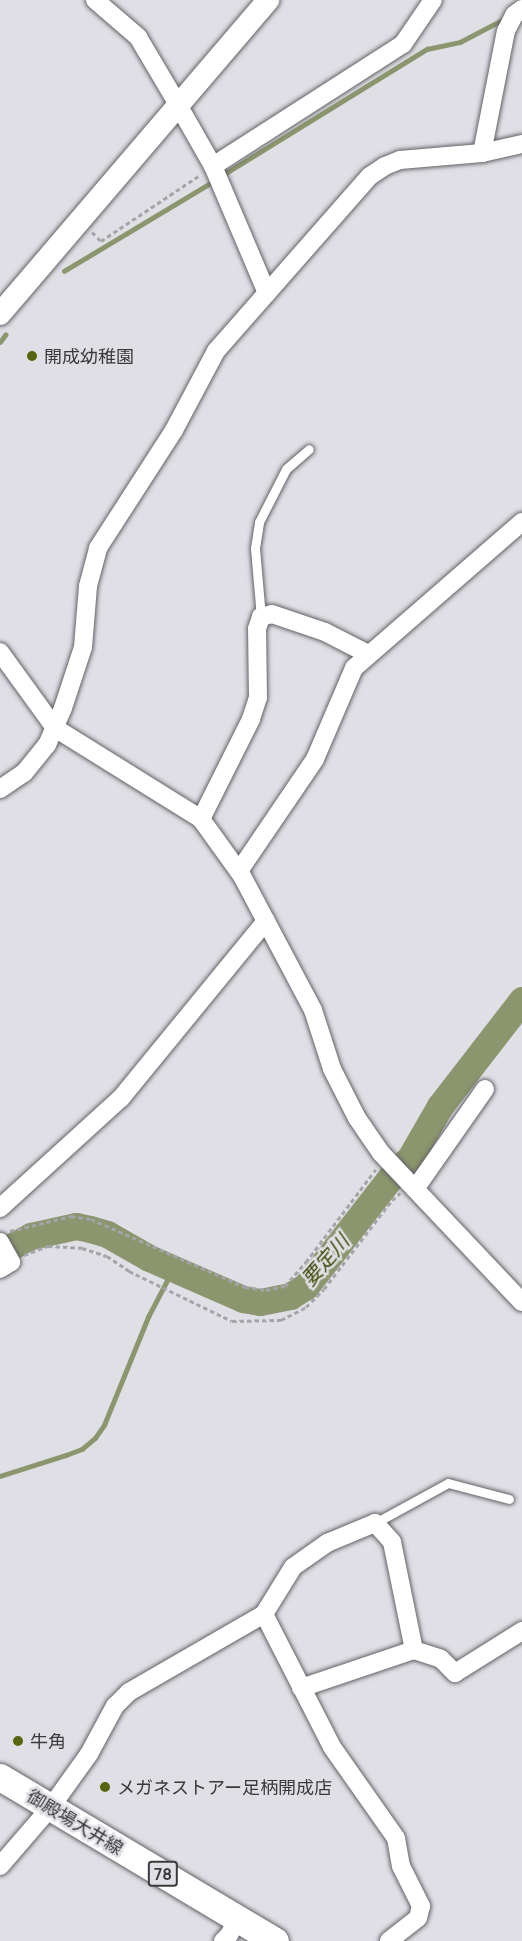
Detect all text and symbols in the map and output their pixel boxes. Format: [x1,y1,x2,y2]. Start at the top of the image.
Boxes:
place label: 開成幼稚園 [44,345,134,367]
marker: 開成幼稚園 [25,349,39,363]
water label: 要定川 [296,1229,354,1291]
place label: 牛角 [30,1730,66,1752]
marker: 牛角 [11,1734,25,1748]
place label: メガネストアー足柄開成店 [117,1776,332,1798]
marker: メガネストアー足柄開成店 [98,1780,112,1794]
street label: 御殿場大井線 [23,1785,127,1859]
road number: 78 [146,1861,180,1887]

